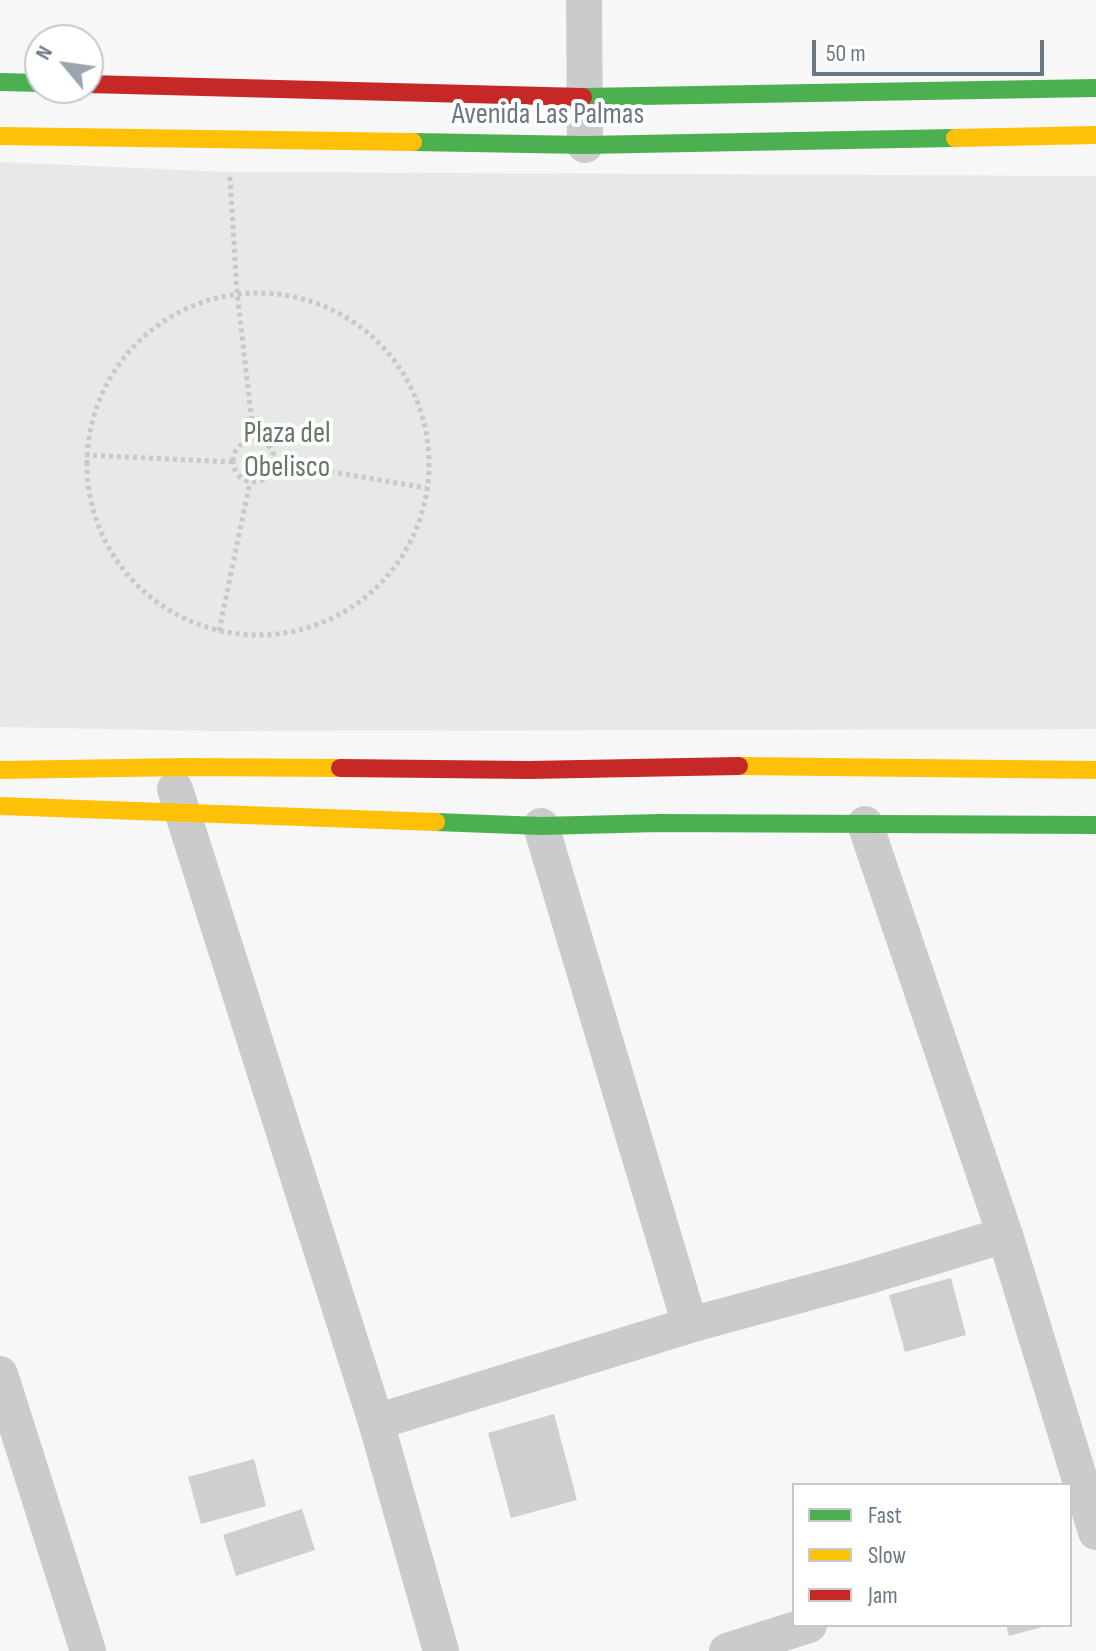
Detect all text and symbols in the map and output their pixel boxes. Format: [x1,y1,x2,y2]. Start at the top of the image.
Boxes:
north arrow [24,24,104,104]
scale bar [816,24,1048,74]
text: 50 m [826,39,866,68]
text: N [30,41,59,65]
street label: Avenida Las Palmas [452,97,644,133]
park label: Plaza del Obelisco [243,416,331,486]
legend [792,1483,1072,1627]
text: Fast [868,1501,902,1530]
text: Slow [868,1541,906,1570]
text: Jam [868,1581,898,1610]

